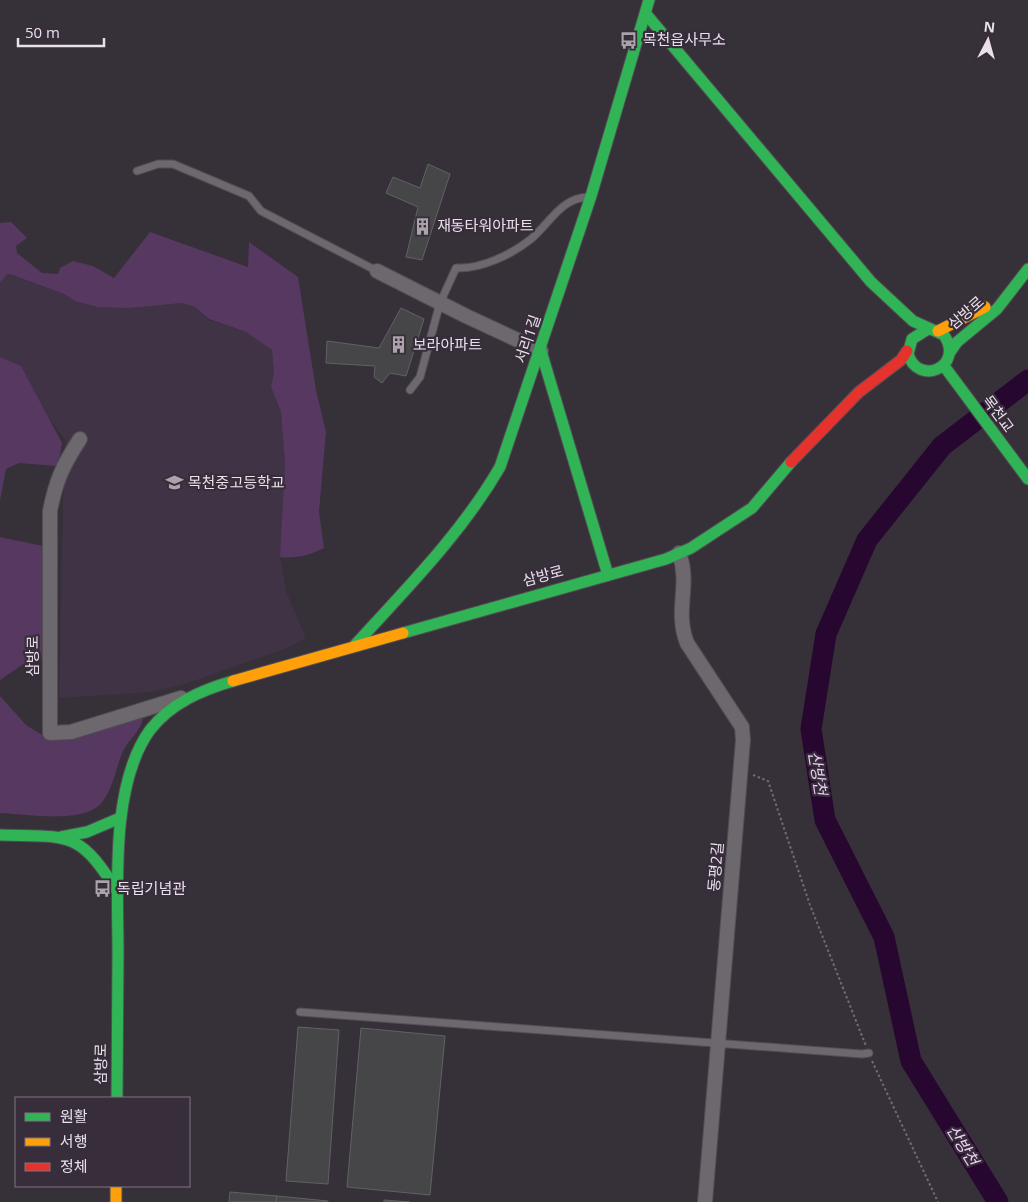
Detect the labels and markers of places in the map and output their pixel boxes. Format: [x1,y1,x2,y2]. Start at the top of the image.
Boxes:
place label: 목천읍사무소 [643,29,726,49]
bus stop icon: 목천읍사무소 [619,30,639,50]
place label: 재동타워아파트 [437,215,534,235]
building icon: 재동타워아파트 [413,216,433,236]
place label: 보라아파트 [413,334,482,354]
building icon: 보라아파트 [389,335,409,355]
place label: 목천중고등학교 [188,472,285,492]
school or university icon: 목천중고등학교 [164,473,184,493]
place label: 독립기념관 [117,878,186,898]
bus stop icon: 독립기념관 [93,879,113,899]

